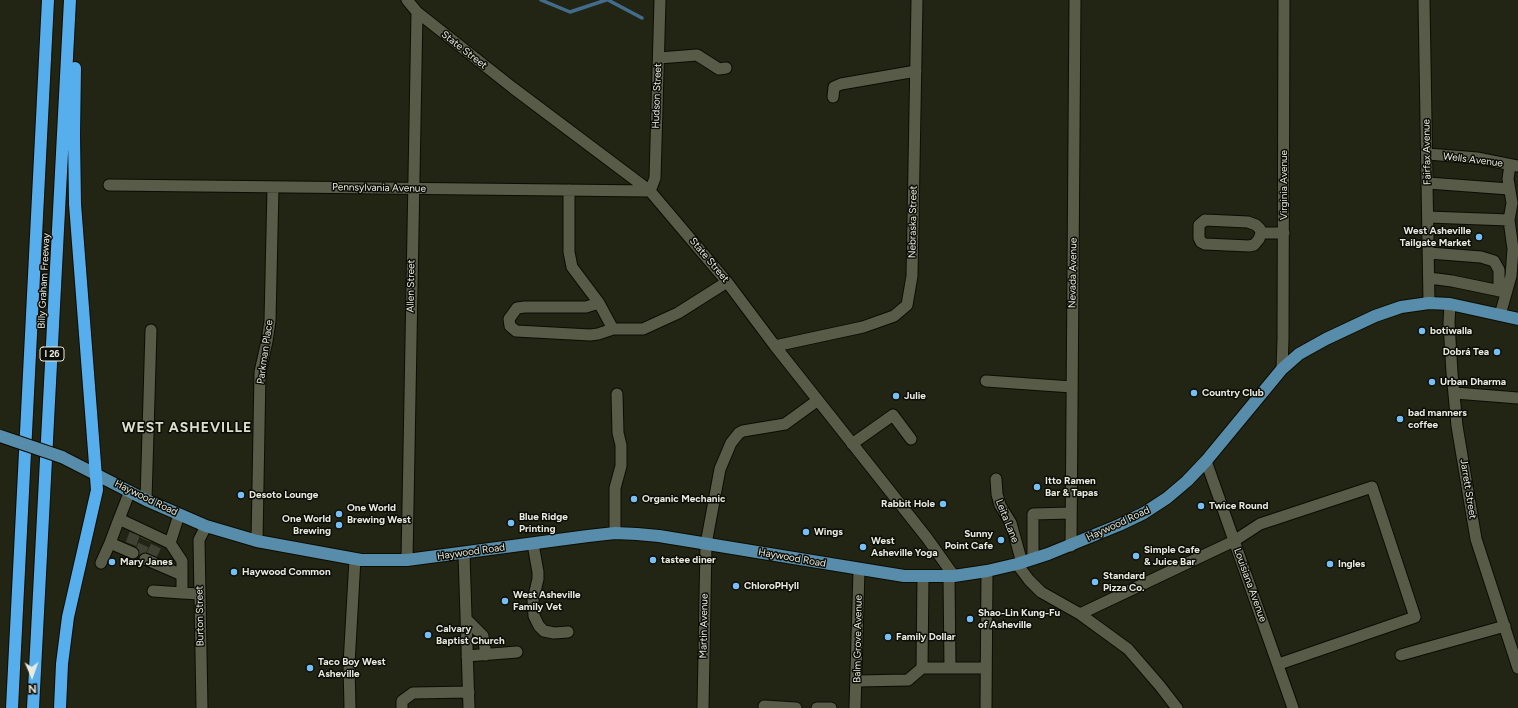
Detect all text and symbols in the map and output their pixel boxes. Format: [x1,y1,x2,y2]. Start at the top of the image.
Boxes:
street label: State Street [439,28,489,72]
street label: Hudson Street [650,63,664,129]
street label: Fairfax Avenue [1420,119,1434,185]
street label: Virginia Avenue [1278,150,1290,220]
street label: Wells Avenue [1442,150,1504,170]
street label: Pennsylvania Avenue [332,181,426,195]
street label: Nebraska Street [906,186,920,258]
place label: West Asheville Tailgate Market [1400,225,1471,248]
marker: West Asheville Tailgate Market [1474,232,1484,242]
street label: Billy Graham Freeway [36,233,52,329]
street label: State Street [687,235,731,285]
street label: Nevada Avenue [1066,238,1080,308]
street label: Allen Street [405,260,417,312]
street label: Parkman Place [255,319,275,385]
place label: botiwalla [1430,325,1472,337]
marker: botiwalla [1417,326,1427,336]
place label: Dobrá Tea [1443,346,1489,358]
road number: I 26 [40,347,64,361]
marker: Dobrá Tea [1492,347,1502,357]
place label: Urban Dharma [1440,376,1506,388]
marker: Urban Dharma [1427,377,1437,387]
place label: Country Club [1202,387,1264,399]
marker: Country Club [1189,388,1199,398]
place label: Julie [904,390,926,402]
marker: Julie [891,391,901,401]
place label: bad manners coffee [1408,407,1467,430]
marker: bad manners coffee [1395,414,1405,424]
district label: WEST ASHEVILLE [122,420,252,436]
street label: Jarrett Street [1457,458,1479,520]
place label: Itto Ramen Bar & Tapas [1045,475,1098,498]
street label: Haywood Road [113,478,179,518]
marker: Itto Ramen Bar & Tapas [1032,482,1042,492]
place label: Desoto Lounge [249,489,318,501]
marker: Desoto Lounge [236,490,246,500]
place label: Organic Mechanic [642,493,725,505]
marker: Organic Mechanic [629,494,639,504]
place label: Rabbit Hole [881,498,935,510]
street label: Leita Lane [993,498,1021,544]
marker: Rabbit Hole [938,499,948,509]
place label: Twice Round [1209,500,1268,512]
marker: Twice Round [1196,501,1206,511]
place label: One World Brewing West [347,502,411,526]
street label: Haywood Road [1084,504,1152,544]
marker: One World Brewing West [334,509,344,519]
place label: Blue Ridge Printing [519,511,568,534]
place label: One World Brewing [282,513,331,536]
marker: Blue Ridge Printing [506,518,516,528]
marker: One World Brewing [334,520,344,530]
place label: Wings [814,526,843,538]
marker: Wings [801,527,811,537]
place label: Sunny Point Cafe [945,528,993,552]
place label: West Asheville Yoga [871,535,938,558]
marker: Sunny Point Cafe [996,535,1006,545]
street label: Haywood Road [436,541,506,563]
marker: West Asheville Yoga [858,542,868,552]
place label: Simple Cafe & Juice Bar [1144,544,1200,568]
street label: Haywood Road [757,546,827,570]
street label: Louisiana Avenue [1231,546,1269,624]
marker: Simple Cafe & Juice Bar [1131,551,1141,561]
place label: tastee diner [661,554,716,566]
marker: tastee diner [648,555,658,565]
place label: Mary Janes [120,556,173,568]
marker: Mary Janes [107,557,117,567]
place label: Ingles [1338,558,1365,570]
marker: Ingles [1325,559,1335,569]
place label: Haywood Common [242,566,331,578]
marker: Haywood Common [229,567,239,577]
place label: Standard Pizza Co. [1103,570,1145,594]
marker: Standard Pizza Co. [1090,577,1100,587]
place label: ChloroPHyll [744,580,799,592]
marker: ChloroPHyll [731,581,741,591]
street label: Burton Street [193,586,207,646]
place label: West Asheville Family Vet [513,589,580,612]
street label: Martin Avenue [697,593,711,659]
street label: Balm Grove Avenue [851,595,865,683]
marker: West Asheville Family Vet [500,596,510,606]
place label: Shao-Lin Kung-Fu of Asheville [978,607,1060,630]
marker: Shao-Lin Kung-Fu of Asheville [965,614,975,624]
place label: Calvary Baptist Church [436,623,505,646]
marker: Calvary Baptist Church [423,630,433,640]
place label: Family Dollar [896,631,956,643]
marker: Family Dollar [883,632,893,642]
north arrow [12,656,52,696]
place label: Taco Boy West Asheville [318,656,386,680]
marker: Taco Boy West Asheville [305,663,315,673]
text: N [28,682,37,695]

